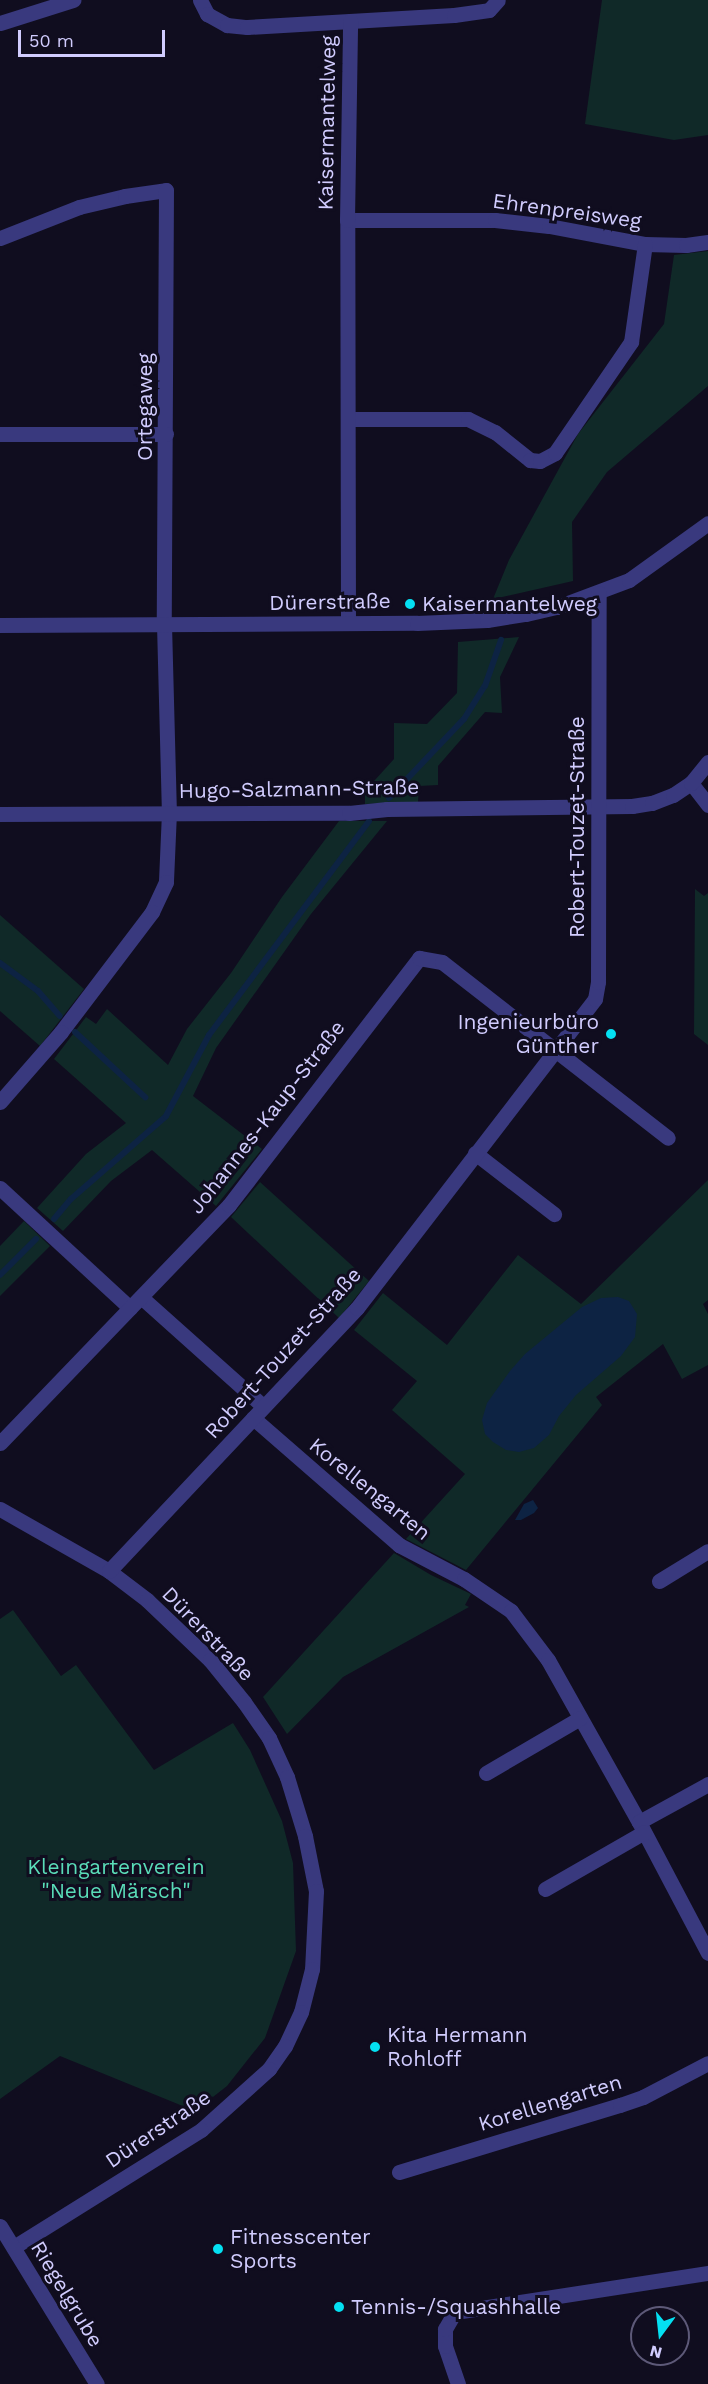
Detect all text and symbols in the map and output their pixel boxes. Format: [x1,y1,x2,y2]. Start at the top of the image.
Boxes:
scale bar [21,18,168,56]
text: 50 m [29,30,74,51]
street label: Kaisermantelweg [313,35,341,211]
street label: Ehrenpreisweg [491,188,643,234]
street label: Ortegaweg [132,353,158,461]
street label: Dürerstraße [269,588,391,616]
place label: Kaisermantelweg [422,591,597,617]
marker: Kaisermantelweg [403,597,417,611]
street label: Robert-Touzet-Straße [564,716,590,938]
street label: Hugo-Salzmann-Straße [179,774,419,804]
place label: Ingenieurbüro Günther [457,1009,599,1059]
street label: Johannes-Kaup-Straße [184,1015,350,1219]
marker: Ingenieurbüro Günther [604,1027,618,1041]
street label: Robert-Touzet-Straße [199,1262,367,1444]
street label: Korellengarten [304,1432,436,1546]
street label: Dürerstraße [157,1581,259,1687]
park label: Kleingartenverein "Neue Märsch" [27,1854,205,1904]
place label: Kita Hermann Rohloff [387,2022,528,2072]
marker: Kita Hermann Rohloff [368,2040,382,2054]
street label: Korellengarten [475,2069,625,2137]
street label: Dürerstraße [101,2085,215,2173]
place label: Fitnesscenter Sports [230,2224,371,2274]
street label: Riegelgrube [25,2236,109,2352]
marker: Fitnesscenter Sports [211,2242,225,2256]
place label: Tennis-/Squashhalle [351,2294,561,2320]
marker: Tennis-/Squashhalle [332,2300,346,2314]
north arrow [630,2306,690,2366]
text: N [648,2341,664,2363]

